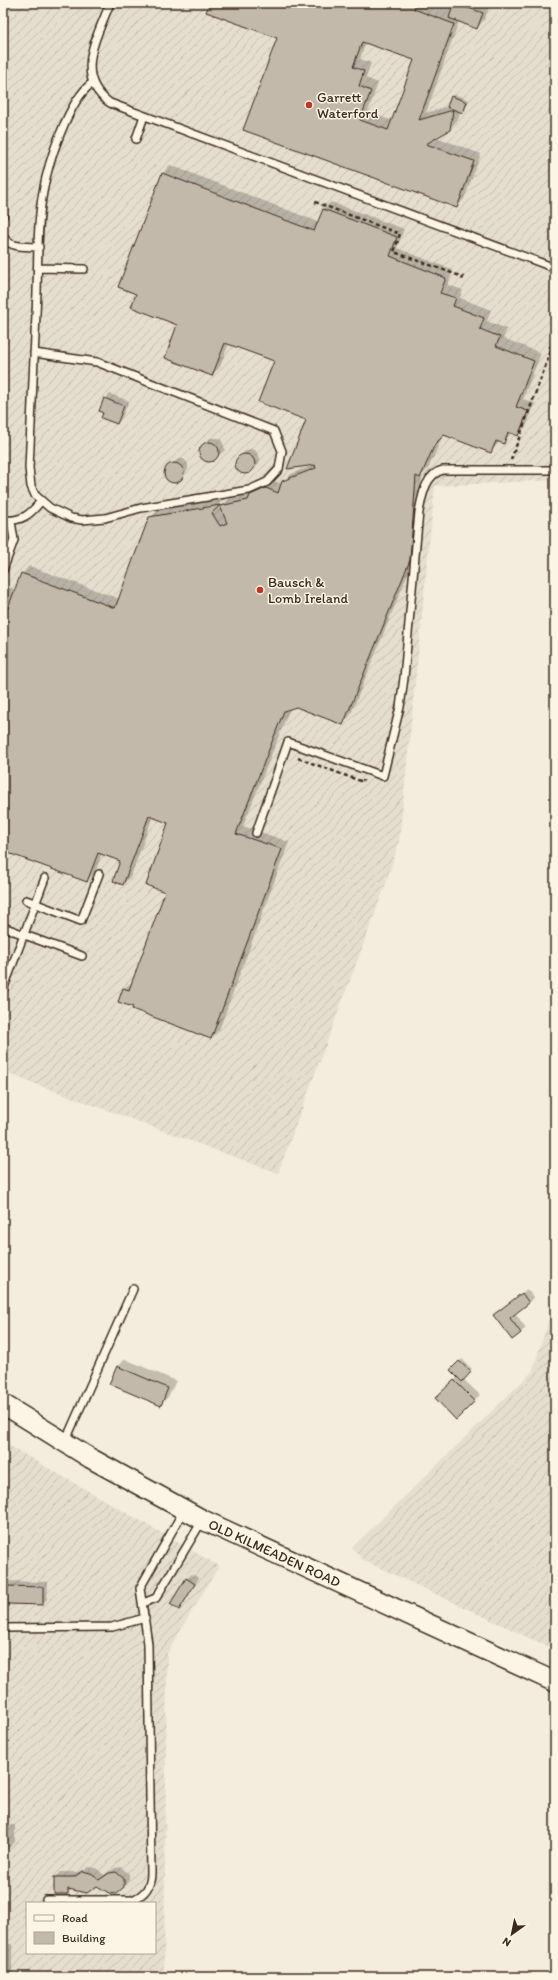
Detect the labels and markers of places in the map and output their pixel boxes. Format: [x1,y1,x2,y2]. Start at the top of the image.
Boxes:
place label: Garrett Waterford [317,89,379,122]
marker: Garrett Waterford [304,100,314,110]
place label: Bausch & Lomb Ireland [268,574,349,607]
marker: Bausch & Lomb Ireland [255,585,265,595]

